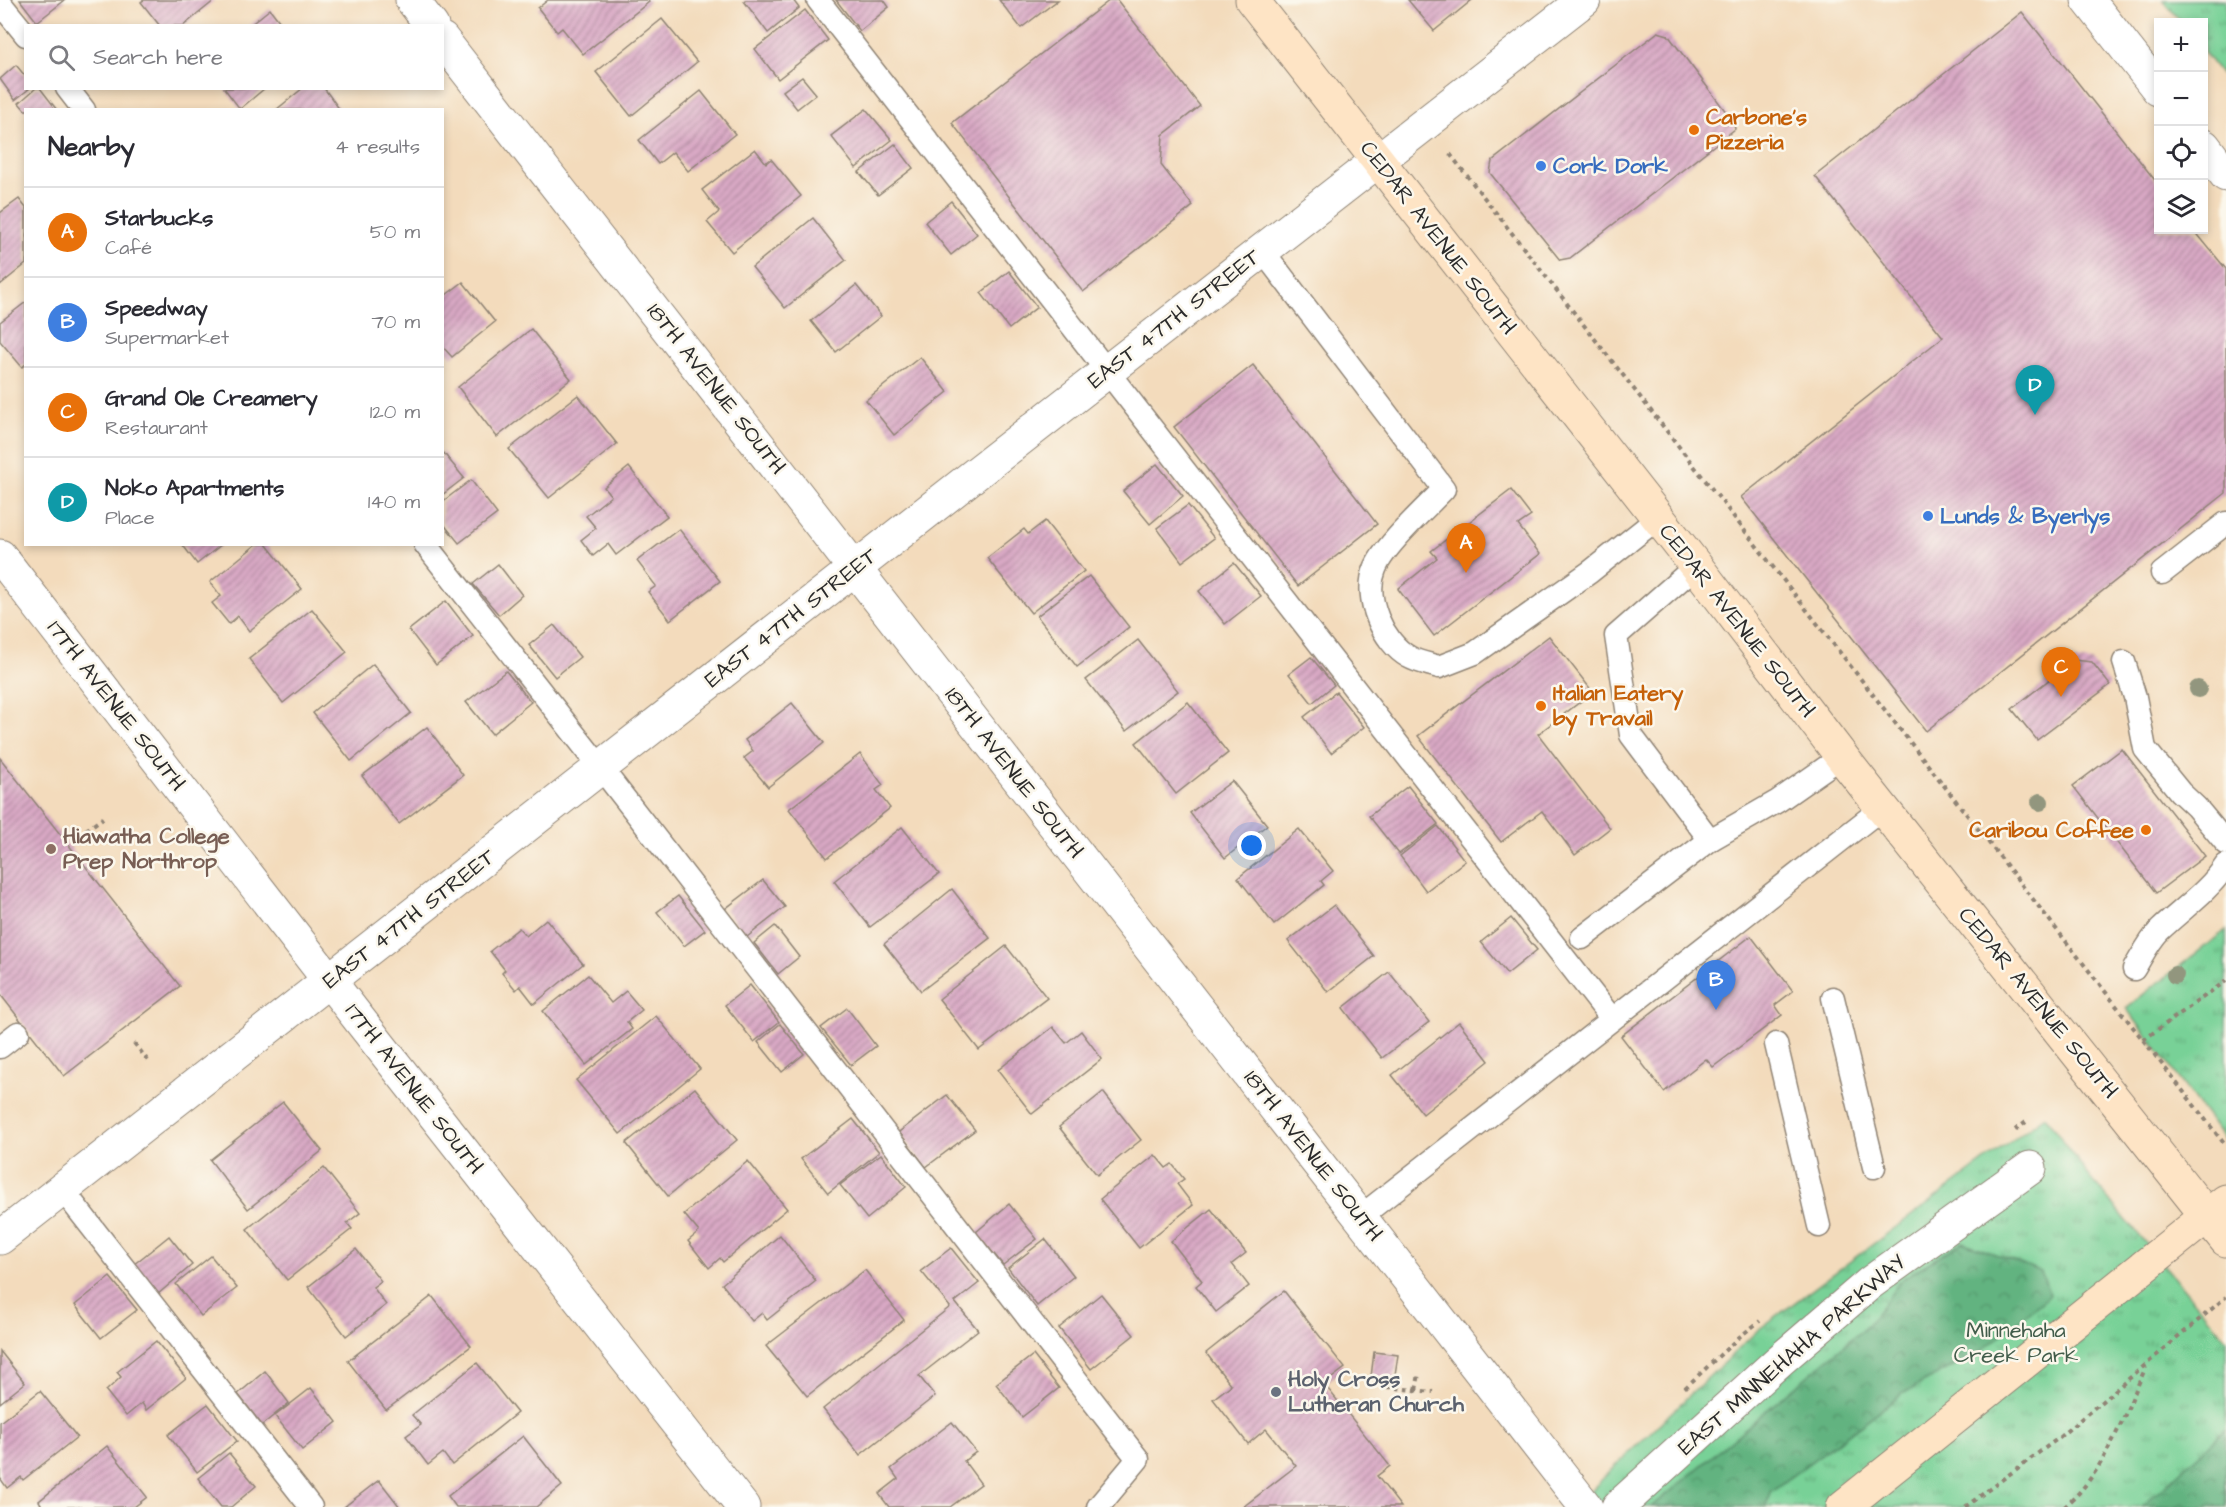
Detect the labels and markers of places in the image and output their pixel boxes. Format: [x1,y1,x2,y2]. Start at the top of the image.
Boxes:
place label: Carbone's Pizzeria [1706,102,1807,158]
marker: Carbone's Pizzeria [1687,123,1701,137]
place label: Cork Dork [1553,151,1668,182]
marker: Cork Dork [1534,159,1548,173]
pin: D [2016,366,2054,415]
place label: Lunds & Byerlys [1940,501,2110,534]
marker: Lunds & Byerlys [1921,509,1935,523]
pin: A [1446,524,1486,573]
pin: C [2042,648,2080,697]
place label: Italian Eatery by Travail [1553,678,1684,736]
marker: Italian Eatery by Travail [1534,699,1548,713]
place label: Caribou Coffee [1969,815,2134,846]
place label: Hiawatha College Prep Northrop [63,821,230,877]
marker: Caribou Coffee [2139,823,2153,837]
marker: Hiawatha College Prep Northrop [44,842,58,856]
pin: B [1696,960,1736,1010]
place label: Holy Cross Lutheran Church [1288,1364,1465,1420]
marker: Holy Cross Lutheran Church [1269,1385,1283,1399]

